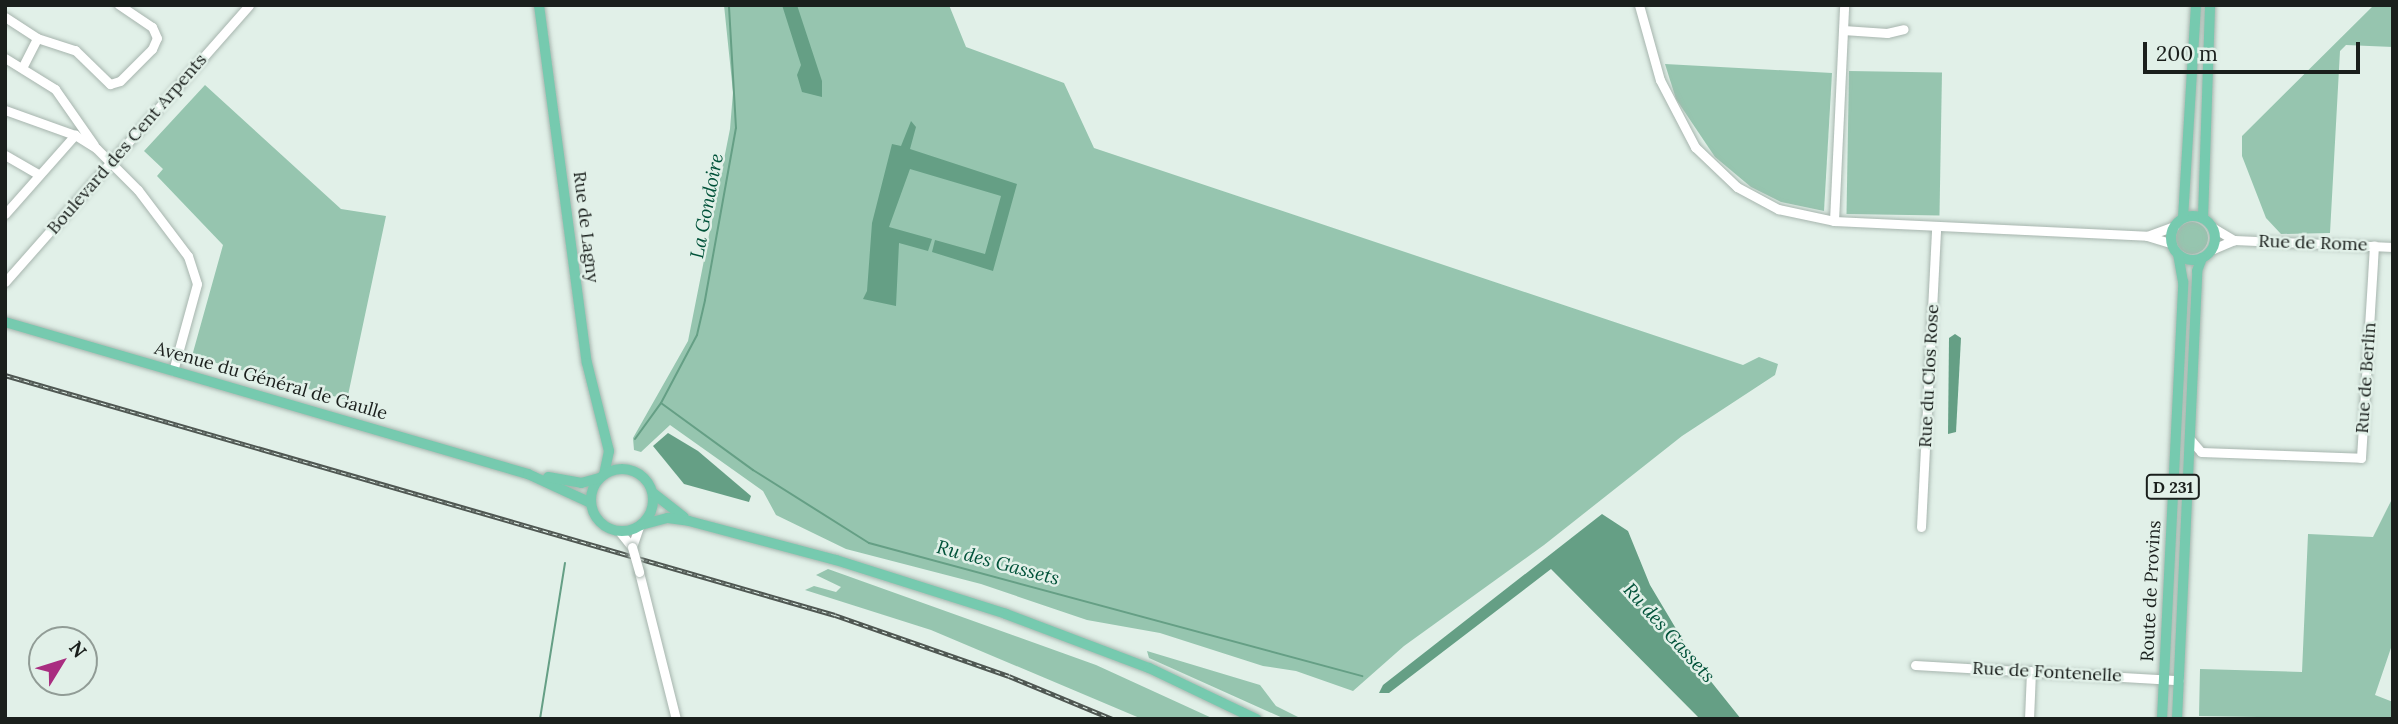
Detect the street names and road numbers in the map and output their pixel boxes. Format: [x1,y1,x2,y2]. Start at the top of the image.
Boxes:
street label: Boulevard des Cent Arpents [43,49,211,239]
street label: Rue de Lagny [568,170,604,284]
street label: Rue de Rome [2258,230,2368,256]
street label: Rue du Clos Rose [1914,304,1944,448]
street label: Rue de Berlin [2351,322,2381,434]
street label: Avenue du Général de Gaulle [152,337,390,425]
road number: D 231 [2145,474,2201,500]
street label: Route de Provins [2137,520,2165,662]
street label: Rue de Fontenelle [1972,657,2122,687]

